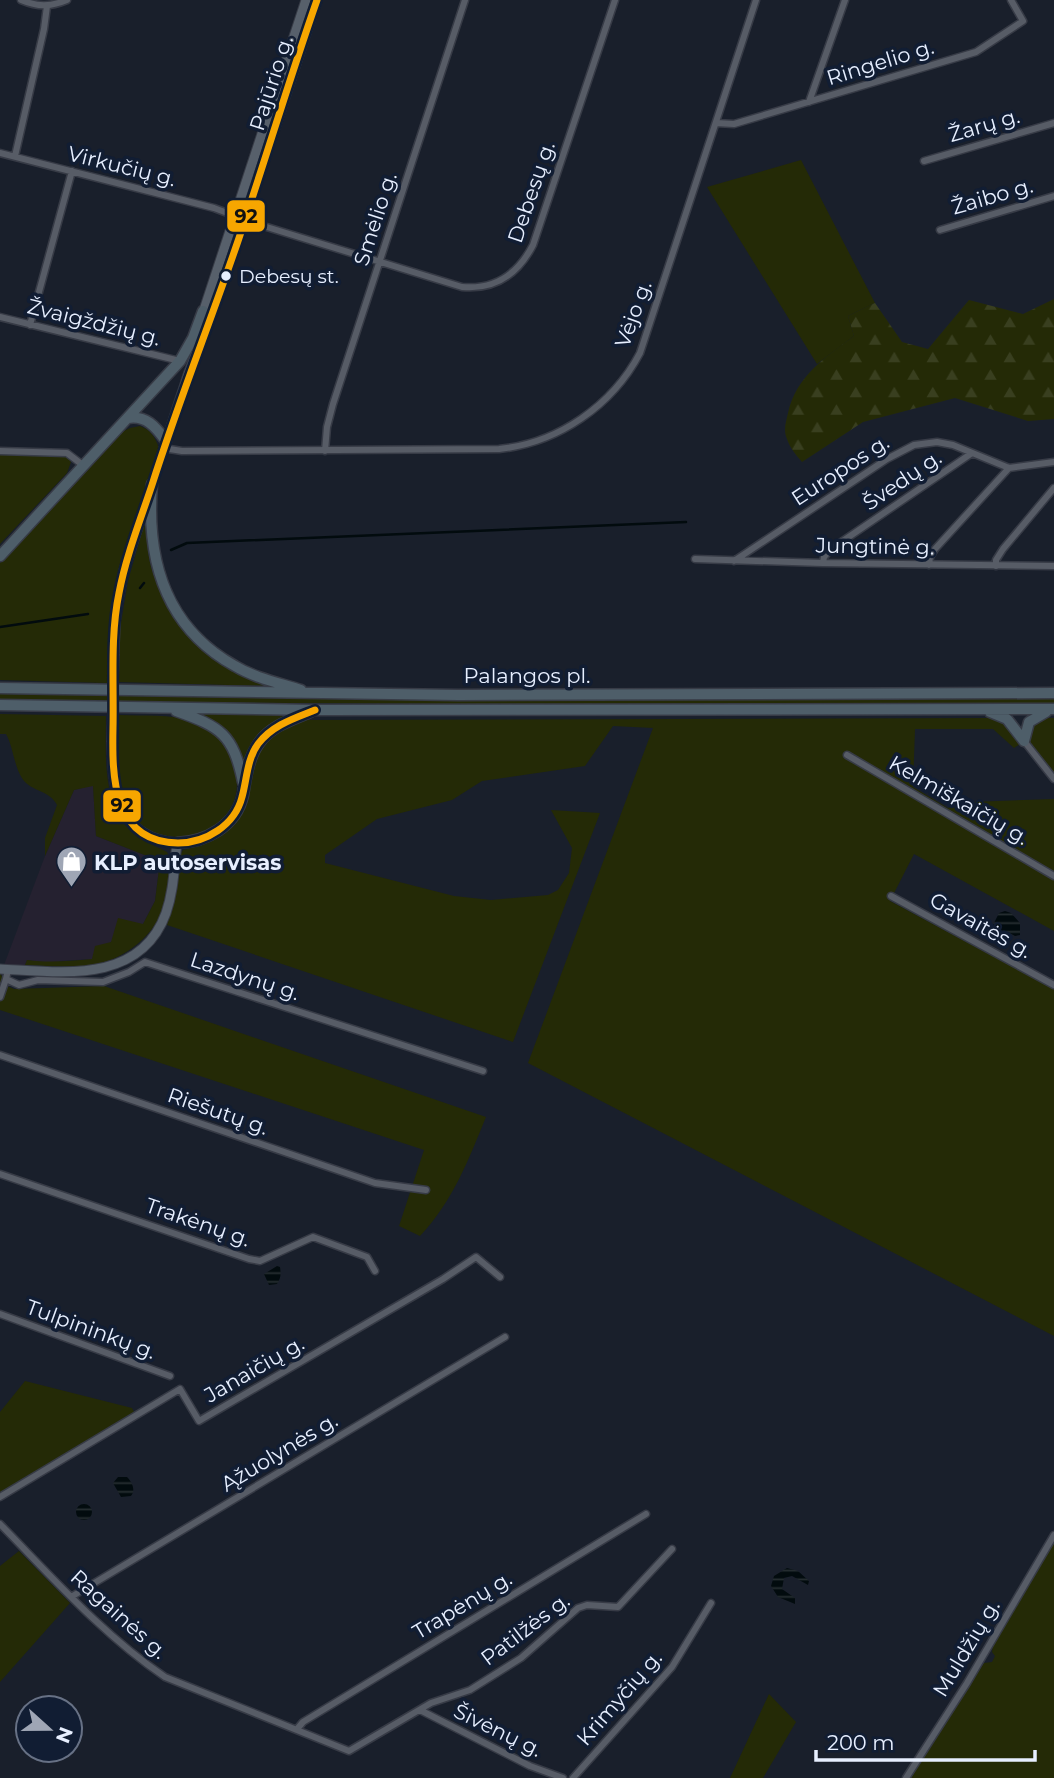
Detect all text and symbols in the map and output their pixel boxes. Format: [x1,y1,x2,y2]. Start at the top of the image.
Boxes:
street label: Pajūrio g. [244,32,298,134]
street label: Ringelio g. [823,34,937,90]
street label: Žarų g. [945,103,1023,147]
street label: Debesų g. [502,138,560,246]
street label: Virkučių g. [65,141,179,191]
street label: Smėlio g. [348,169,402,269]
street label: Žaibo g. [948,172,1036,220]
line badge: 92 [226,199,266,233]
text: 92 [234,205,258,228]
place label: Debesų st. [239,265,339,288]
marker: Debesų st. [219,269,233,283]
street label: Vėjo g. [609,277,657,351]
street label: Žvaigždžių g. [25,293,163,351]
street label: Europos g. [787,429,893,511]
street label: Švedų g. [858,445,946,515]
street label: Jungtinė g. [814,532,935,560]
street label: Palangos pl. [463,663,591,688]
street label: Kelmiškaičių g. [885,750,1033,850]
line badge: 92 [102,789,142,823]
text: 92 [110,794,134,817]
shop icon: KLP autoservisas [54,845,88,889]
place label: KLP autoservisas [94,850,281,875]
street label: Gavaitės g. [926,887,1036,963]
street label: Lazdynų g. [187,947,303,1005]
street label: Riešutų g. [164,1082,272,1140]
street label: Trakėnų g. [142,1192,254,1252]
street label: Tulpininkų g. [23,1294,159,1364]
street label: Janaičių g. [199,1330,308,1408]
street label: Ąžuolynės g. [216,1407,342,1497]
street label: Ragainės g. [66,1564,172,1664]
street label: Trapėnų g. [408,1566,516,1644]
street label: Patilžės g. [476,1587,574,1671]
street label: Muldžių g. [927,1595,1005,1701]
street label: Krimyčių g. [571,1646,667,1750]
north arrow [14,1694,84,1764]
street label: Šivėnų g. [450,1698,546,1762]
scale bar [816,1718,1035,1762]
text: N [51,1724,78,1746]
text: 200 m [827,1730,894,1755]

